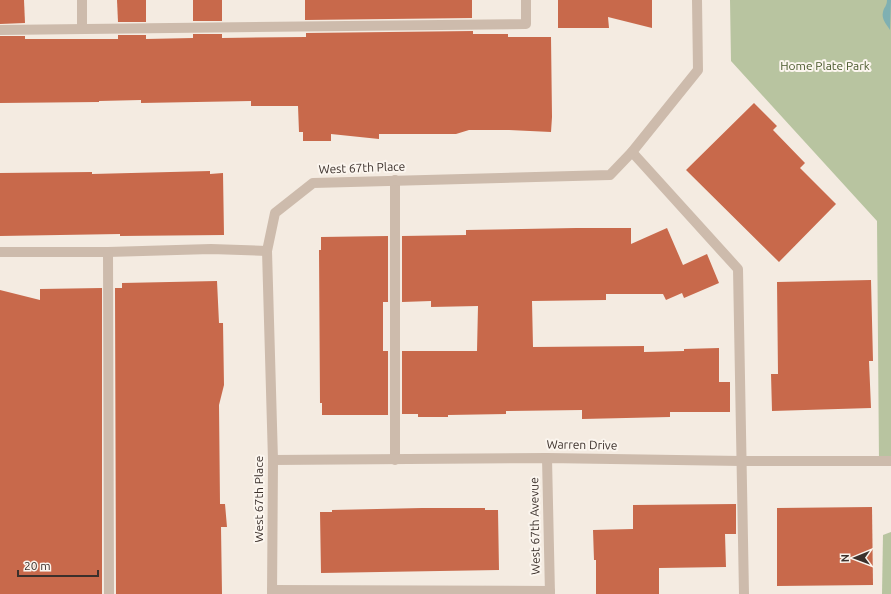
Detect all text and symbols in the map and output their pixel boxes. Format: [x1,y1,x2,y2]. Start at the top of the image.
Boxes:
park label: Home Plate Park [780,59,870,72]
street label: West 67th Place [318,159,406,176]
street label: Warren Drive [547,437,617,452]
street label: West 67th Place [252,456,265,542]
street label: West 67th Avevue [527,477,542,575]
north arrow [835,538,875,578]
scale bar [18,552,98,578]
text: N [839,554,851,562]
text: 20 m [24,559,51,572]

